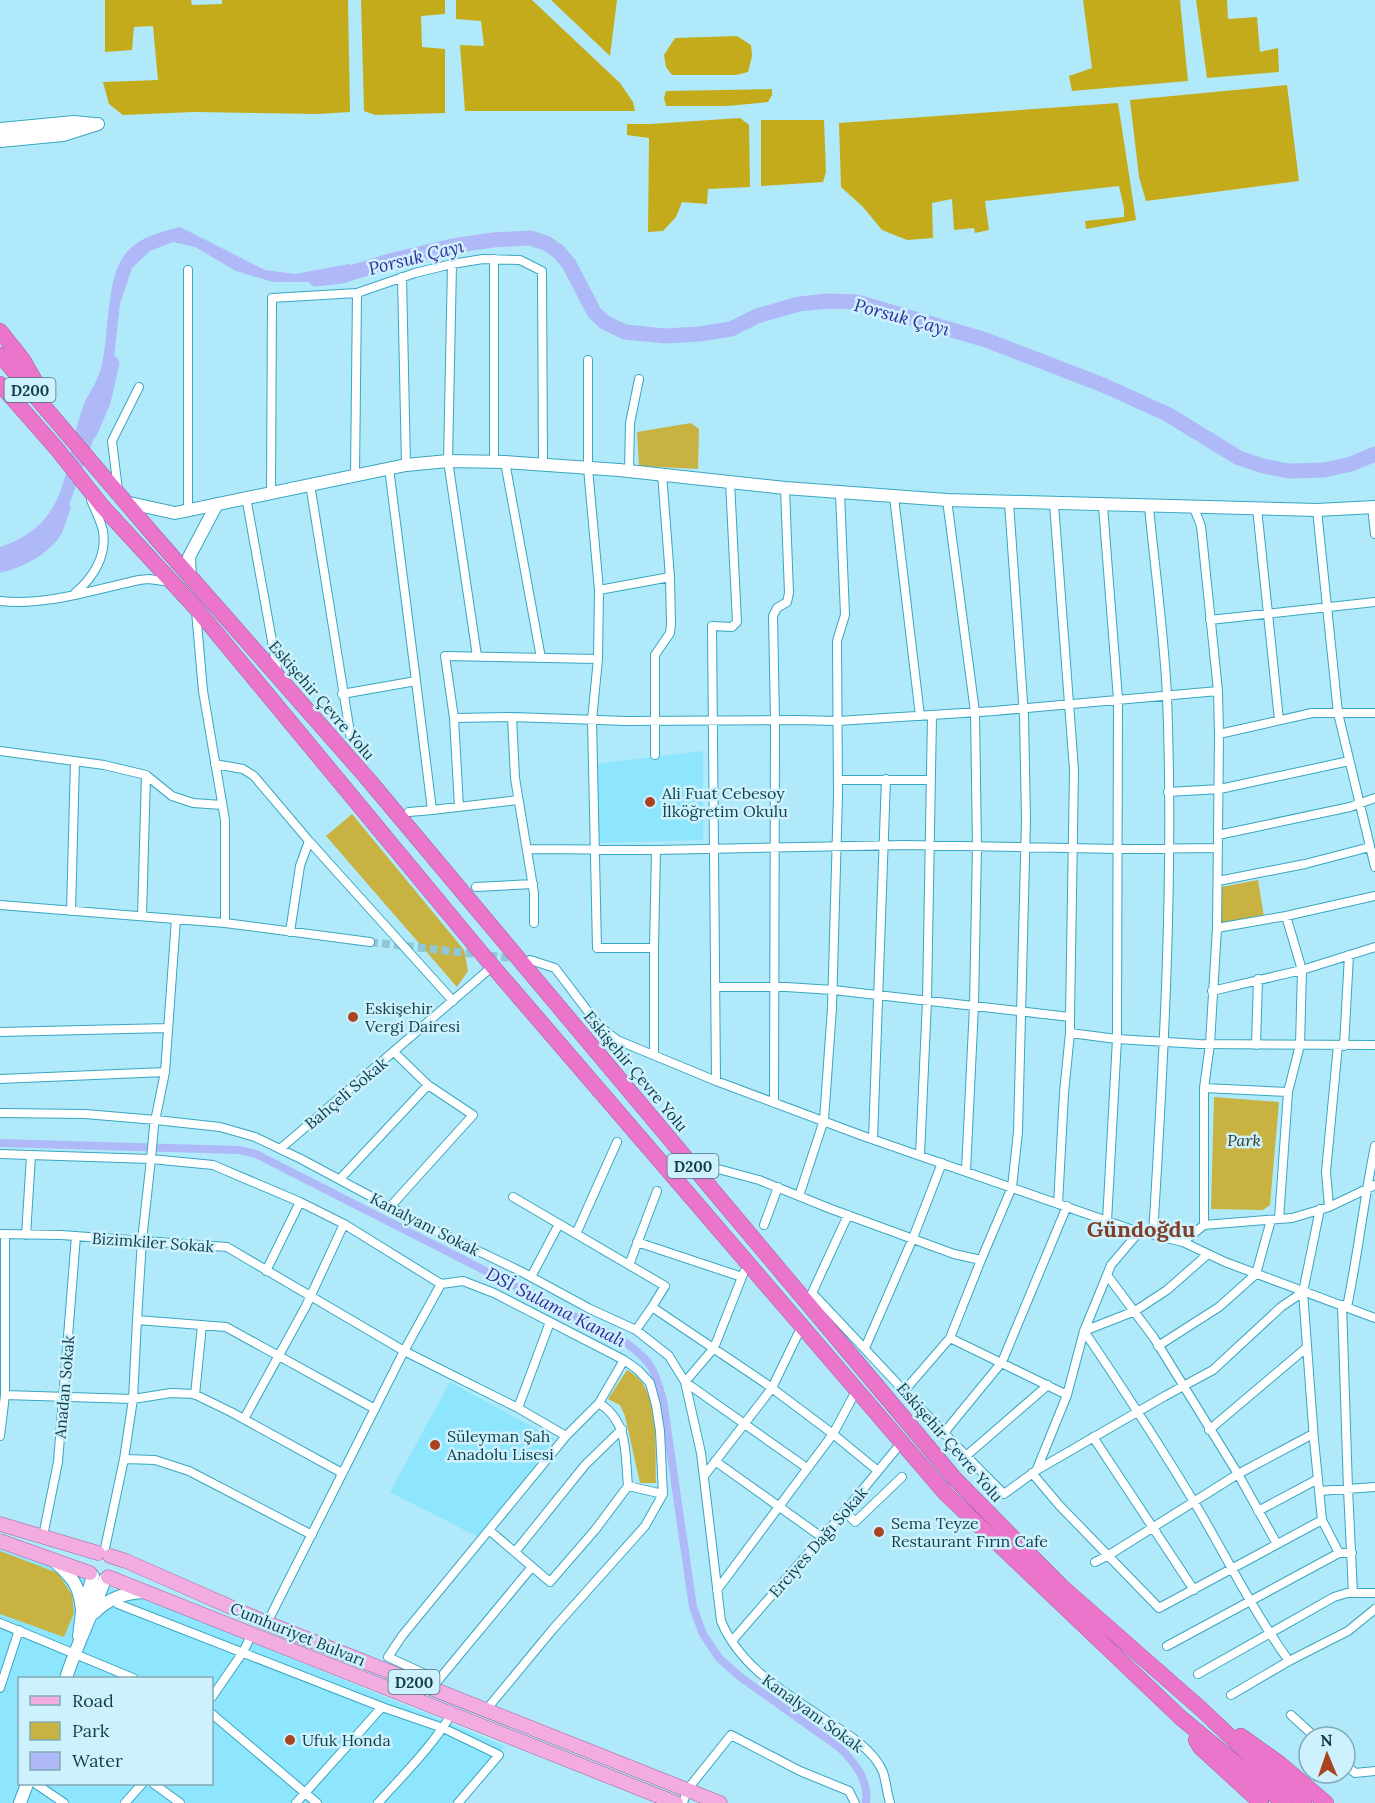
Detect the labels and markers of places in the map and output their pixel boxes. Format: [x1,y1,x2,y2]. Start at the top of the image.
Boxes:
place label: Ali Fuat Cebesoy İlköğretim Okulu [661,783,788,821]
marker: Ali Fuat Cebesoy İlköğretim Okulu [643,795,657,809]
place label: Eskişehir Vergi Dairesi [364,998,460,1036]
marker: Eskişehir Vergi Dairesi [346,1010,360,1024]
place label: Süleyman Şah Anadolu Lisesi [446,1426,554,1464]
marker: Süleyman Şah Anadolu Lisesi [428,1438,442,1452]
place label: Sema Teyze Restaurant Fırın Cafe [891,1513,1048,1551]
marker: Sema Teyze Restaurant Fırın Cafe [872,1525,886,1539]
place label: Ufuk Honda [302,1730,391,1750]
marker: Ufuk Honda [283,1733,297,1747]

